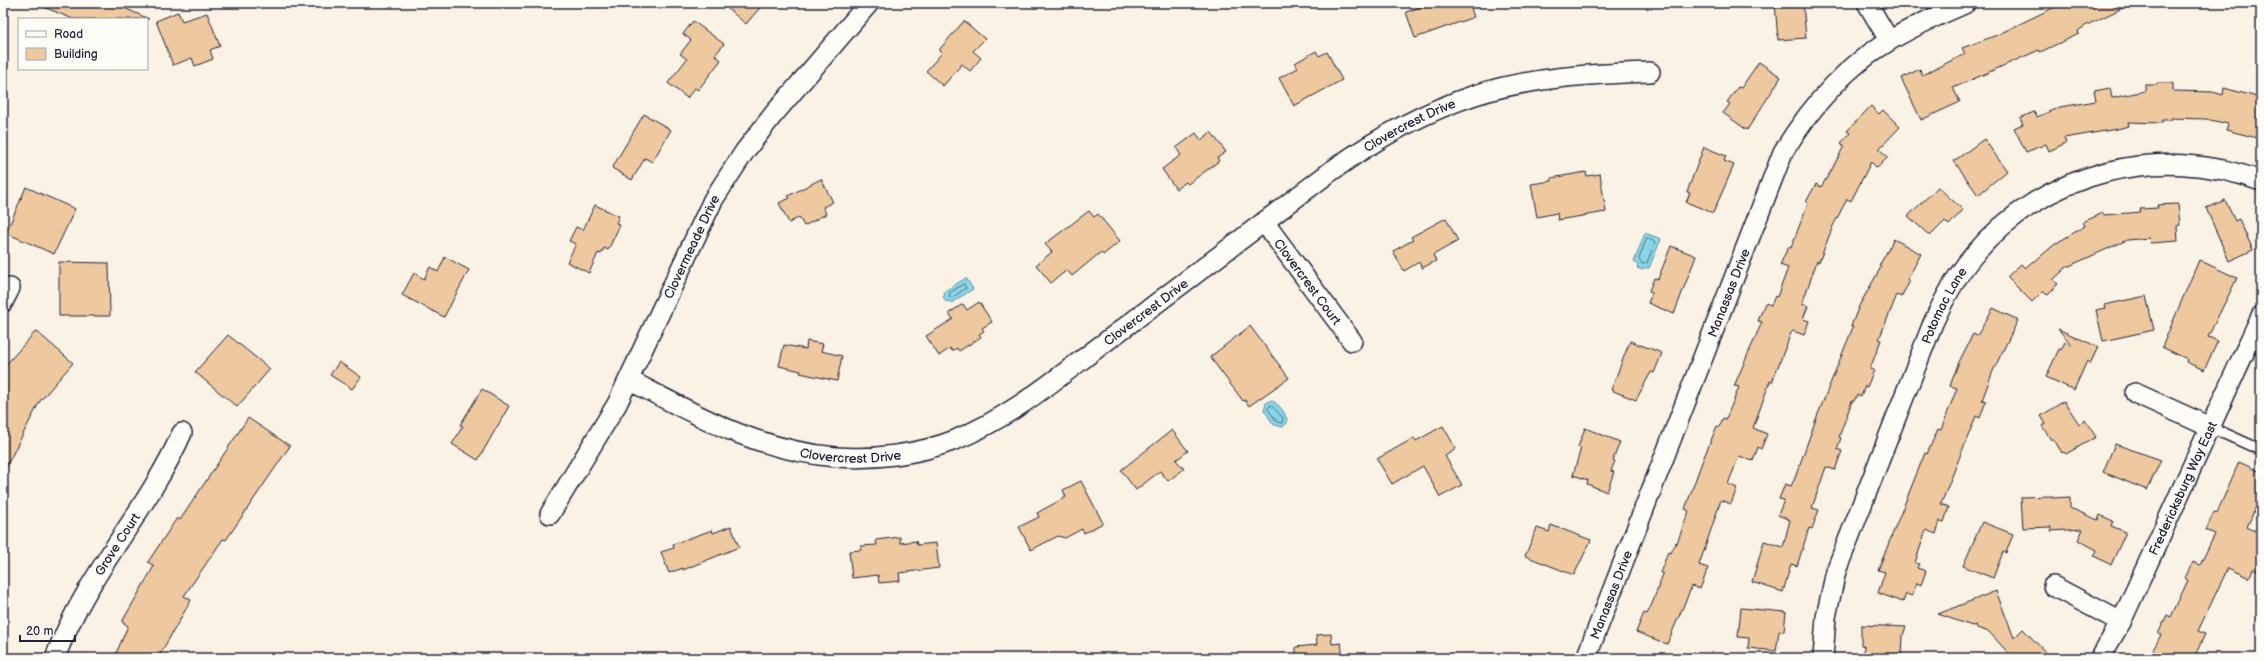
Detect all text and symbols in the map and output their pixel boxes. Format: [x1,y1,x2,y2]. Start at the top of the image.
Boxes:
legend [18,18,148,70]
text: Road [54,27,83,42]
text: Building [54,47,98,62]
street label: Clovercrest Drive [1361,96,1458,156]
street label: Clovermeade Drive [661,192,724,301]
street label: Clovercrest Court [1270,236,1344,328]
street label: Manassas Drive [1705,246,1754,340]
street label: Potomac Lane [1919,264,1971,346]
street label: Clovercrest Drive [1101,275,1192,349]
street label: Fredericksburg Way East [2146,419,2221,558]
street label: Clovercrest Drive [798,445,902,467]
street label: Grove Court [92,510,144,579]
street label: Manassas Drive [1587,548,1636,642]
scale bar [20,617,75,643]
text: 20 m [26,624,53,639]

